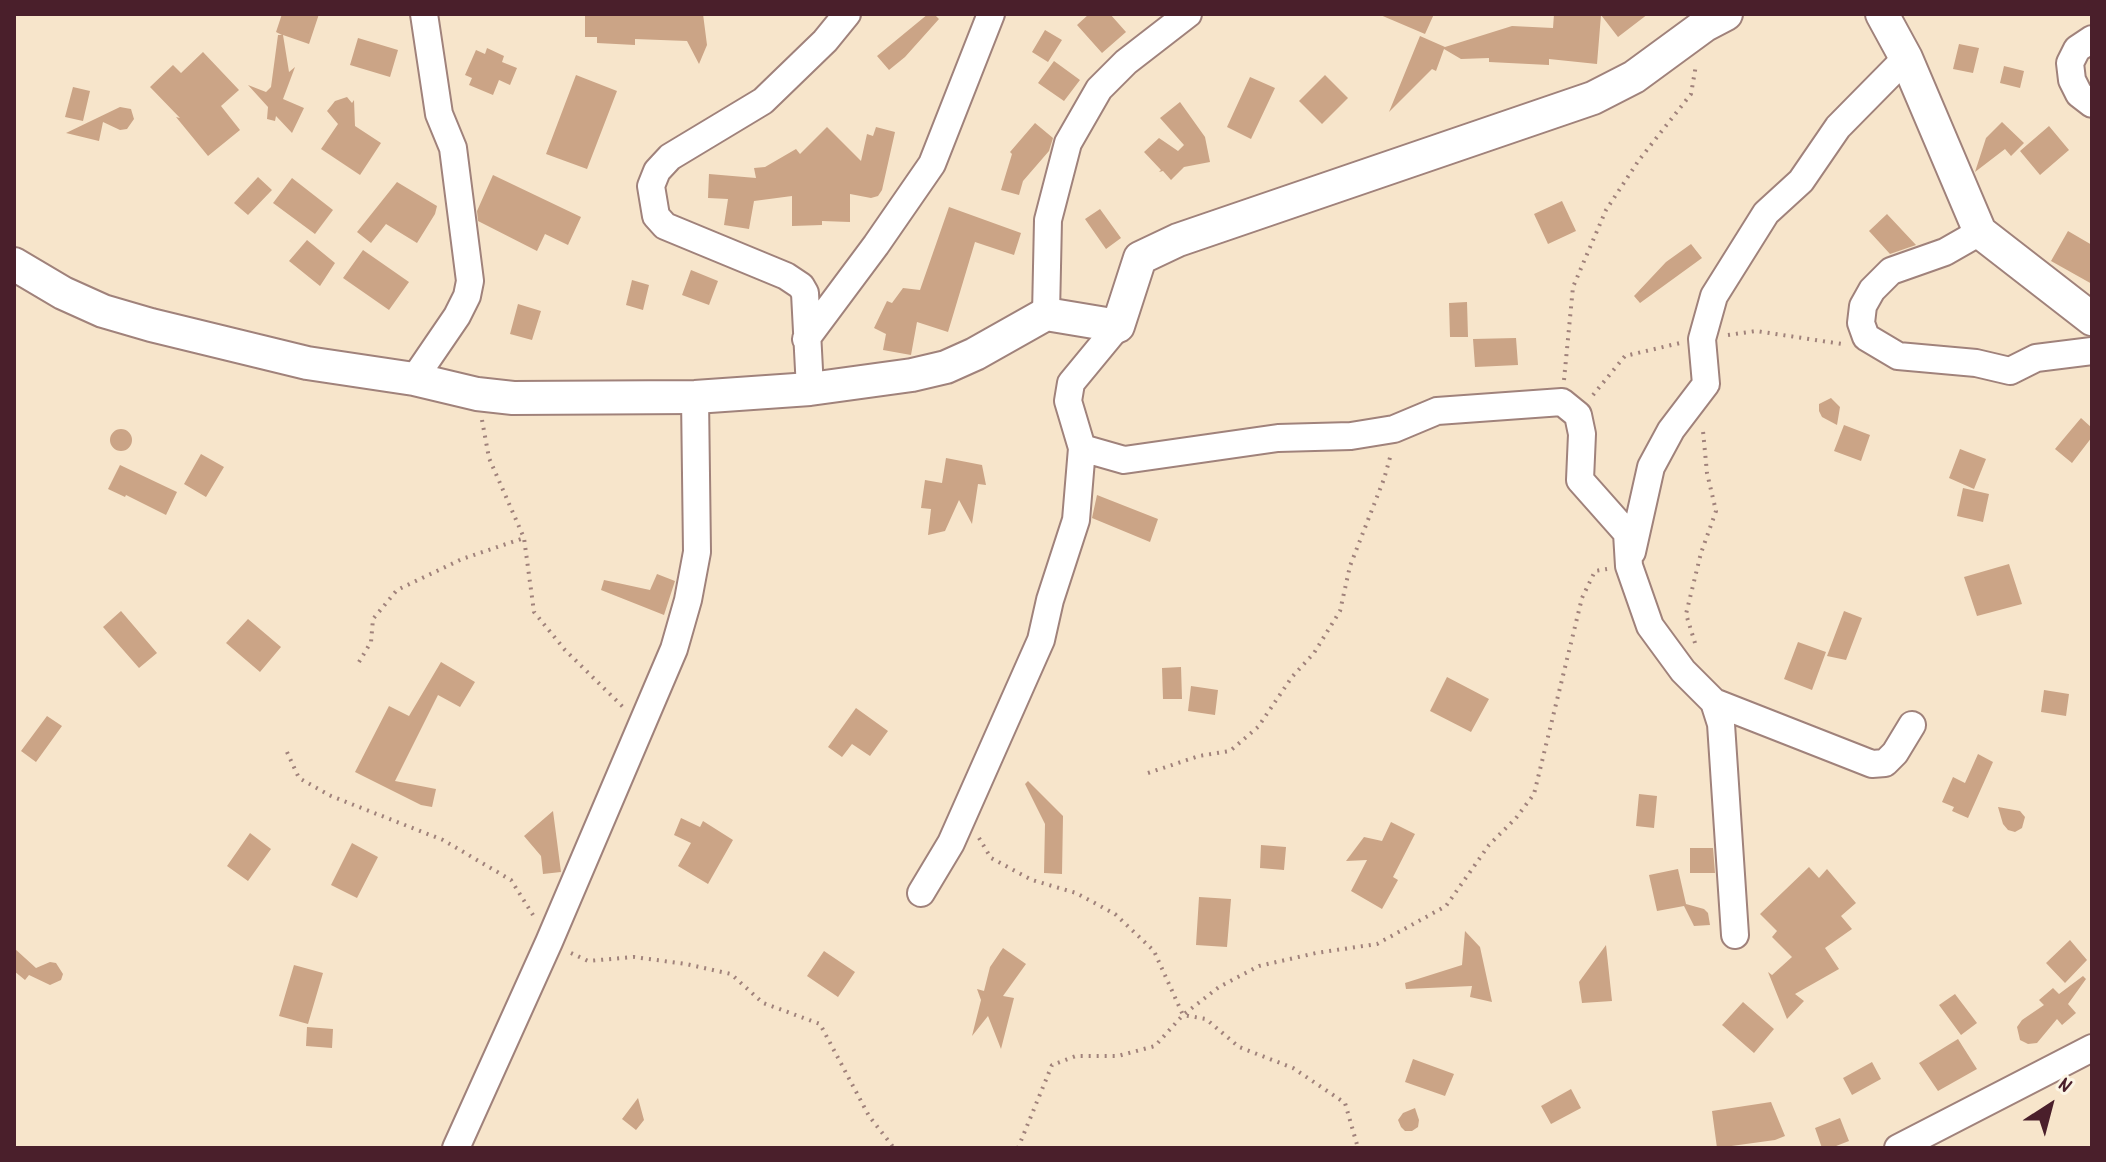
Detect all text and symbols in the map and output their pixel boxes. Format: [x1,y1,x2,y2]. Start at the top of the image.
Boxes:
north arrow [2010,1066,2090,1146]
text: N [2051,1070,2078,1102]

